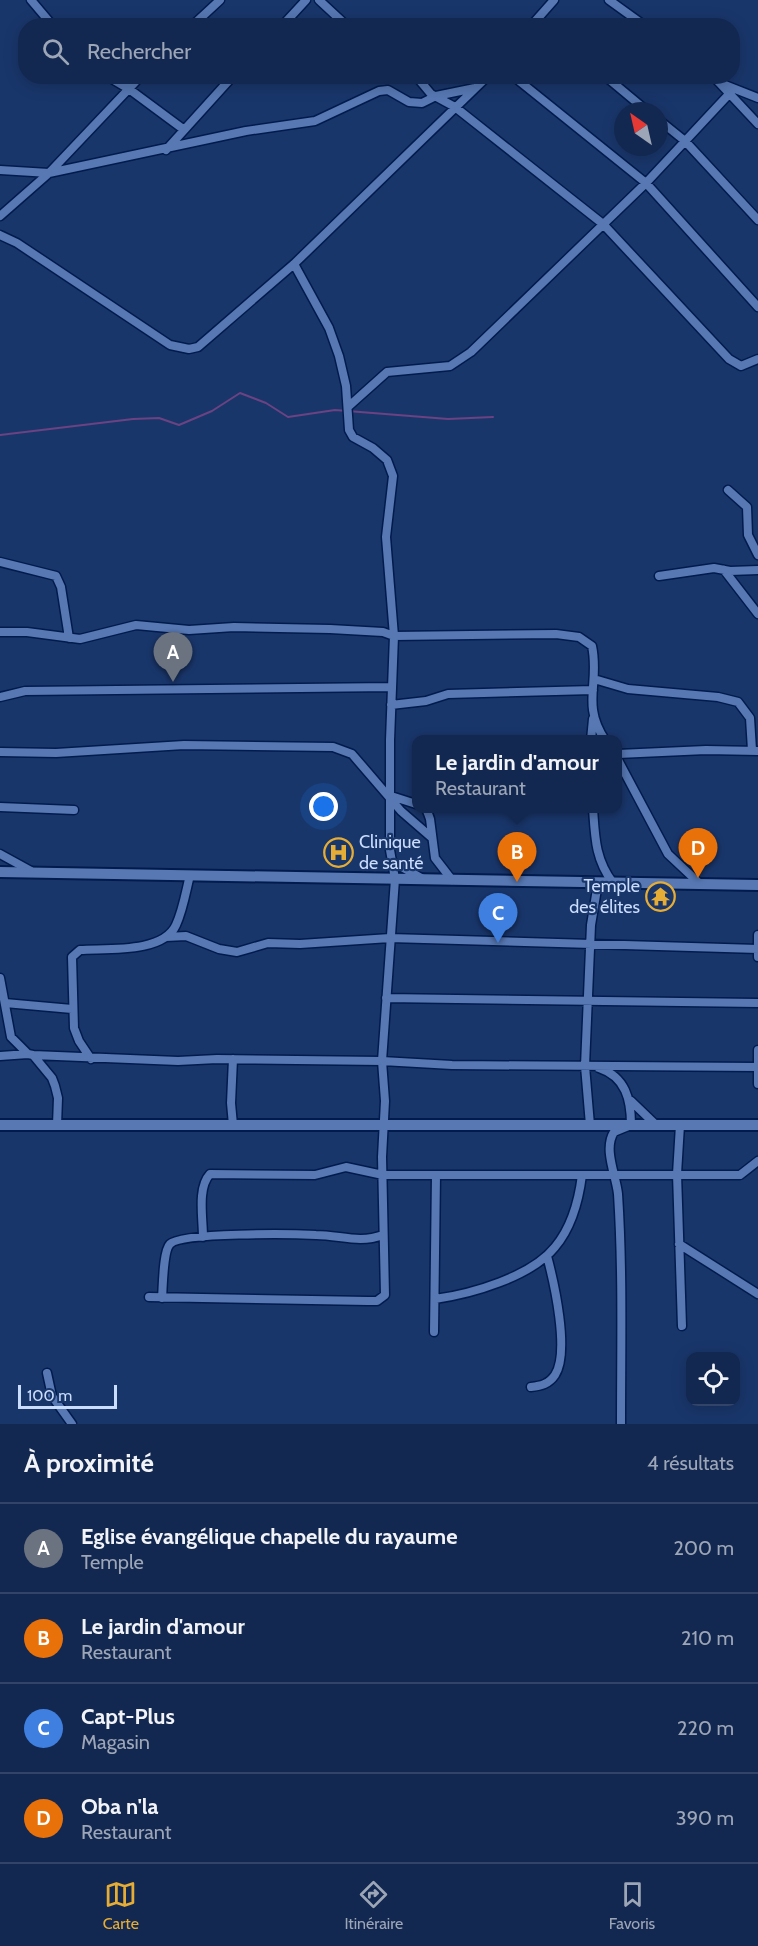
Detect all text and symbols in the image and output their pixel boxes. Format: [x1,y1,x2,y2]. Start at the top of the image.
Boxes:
search box [18,18,740,84]
icon: search [39,35,72,68]
text: Rechercher [87,38,191,65]
north arrow [614,102,668,156]
pin: A [154,632,192,682]
popup [412,735,622,813]
text: Le jardin d'amour [435,749,599,776]
text: Restaurant [435,776,526,800]
your location [309,792,338,821]
pin: D [678,828,718,878]
place label: Clinique de santé [359,831,423,874]
pin: B [498,832,536,882]
hospital icon: Clinique de santé [322,836,354,868]
place label: Temple des élites [569,875,640,918]
temple icon: Temple des élites [645,880,677,912]
pin: C [478,894,518,943]
map controls [686,1352,740,1406]
button: locate [686,1352,740,1406]
scale bar [18,1382,117,1410]
text: 100 m [27,1386,72,1405]
text: À proximité [24,1447,154,1479]
text: 4 résultats [647,1451,734,1475]
text: Eglise évangélique chapelle du rayaume [81,1523,458,1550]
text: A [37,1536,50,1560]
text: 200 m [674,1536,734,1560]
text: Temple [81,1550,144,1574]
text: Le jardin d'amour [81,1613,245,1640]
text: B [37,1626,50,1650]
text: 210 m [681,1626,734,1650]
text: Restaurant [81,1640,172,1664]
text: Capt-Plus [81,1703,175,1730]
text: C [37,1716,50,1740]
text: 220 m [677,1716,734,1740]
text: Magasin [81,1730,150,1754]
text: Oba n'la [81,1793,159,1820]
text: D [36,1806,51,1830]
text: 390 m [676,1806,734,1830]
text: Restaurant [81,1820,172,1844]
tab: Carte [103,1878,139,1933]
tab: Itinéraire [344,1878,403,1933]
tab: Favoris [609,1878,655,1933]

